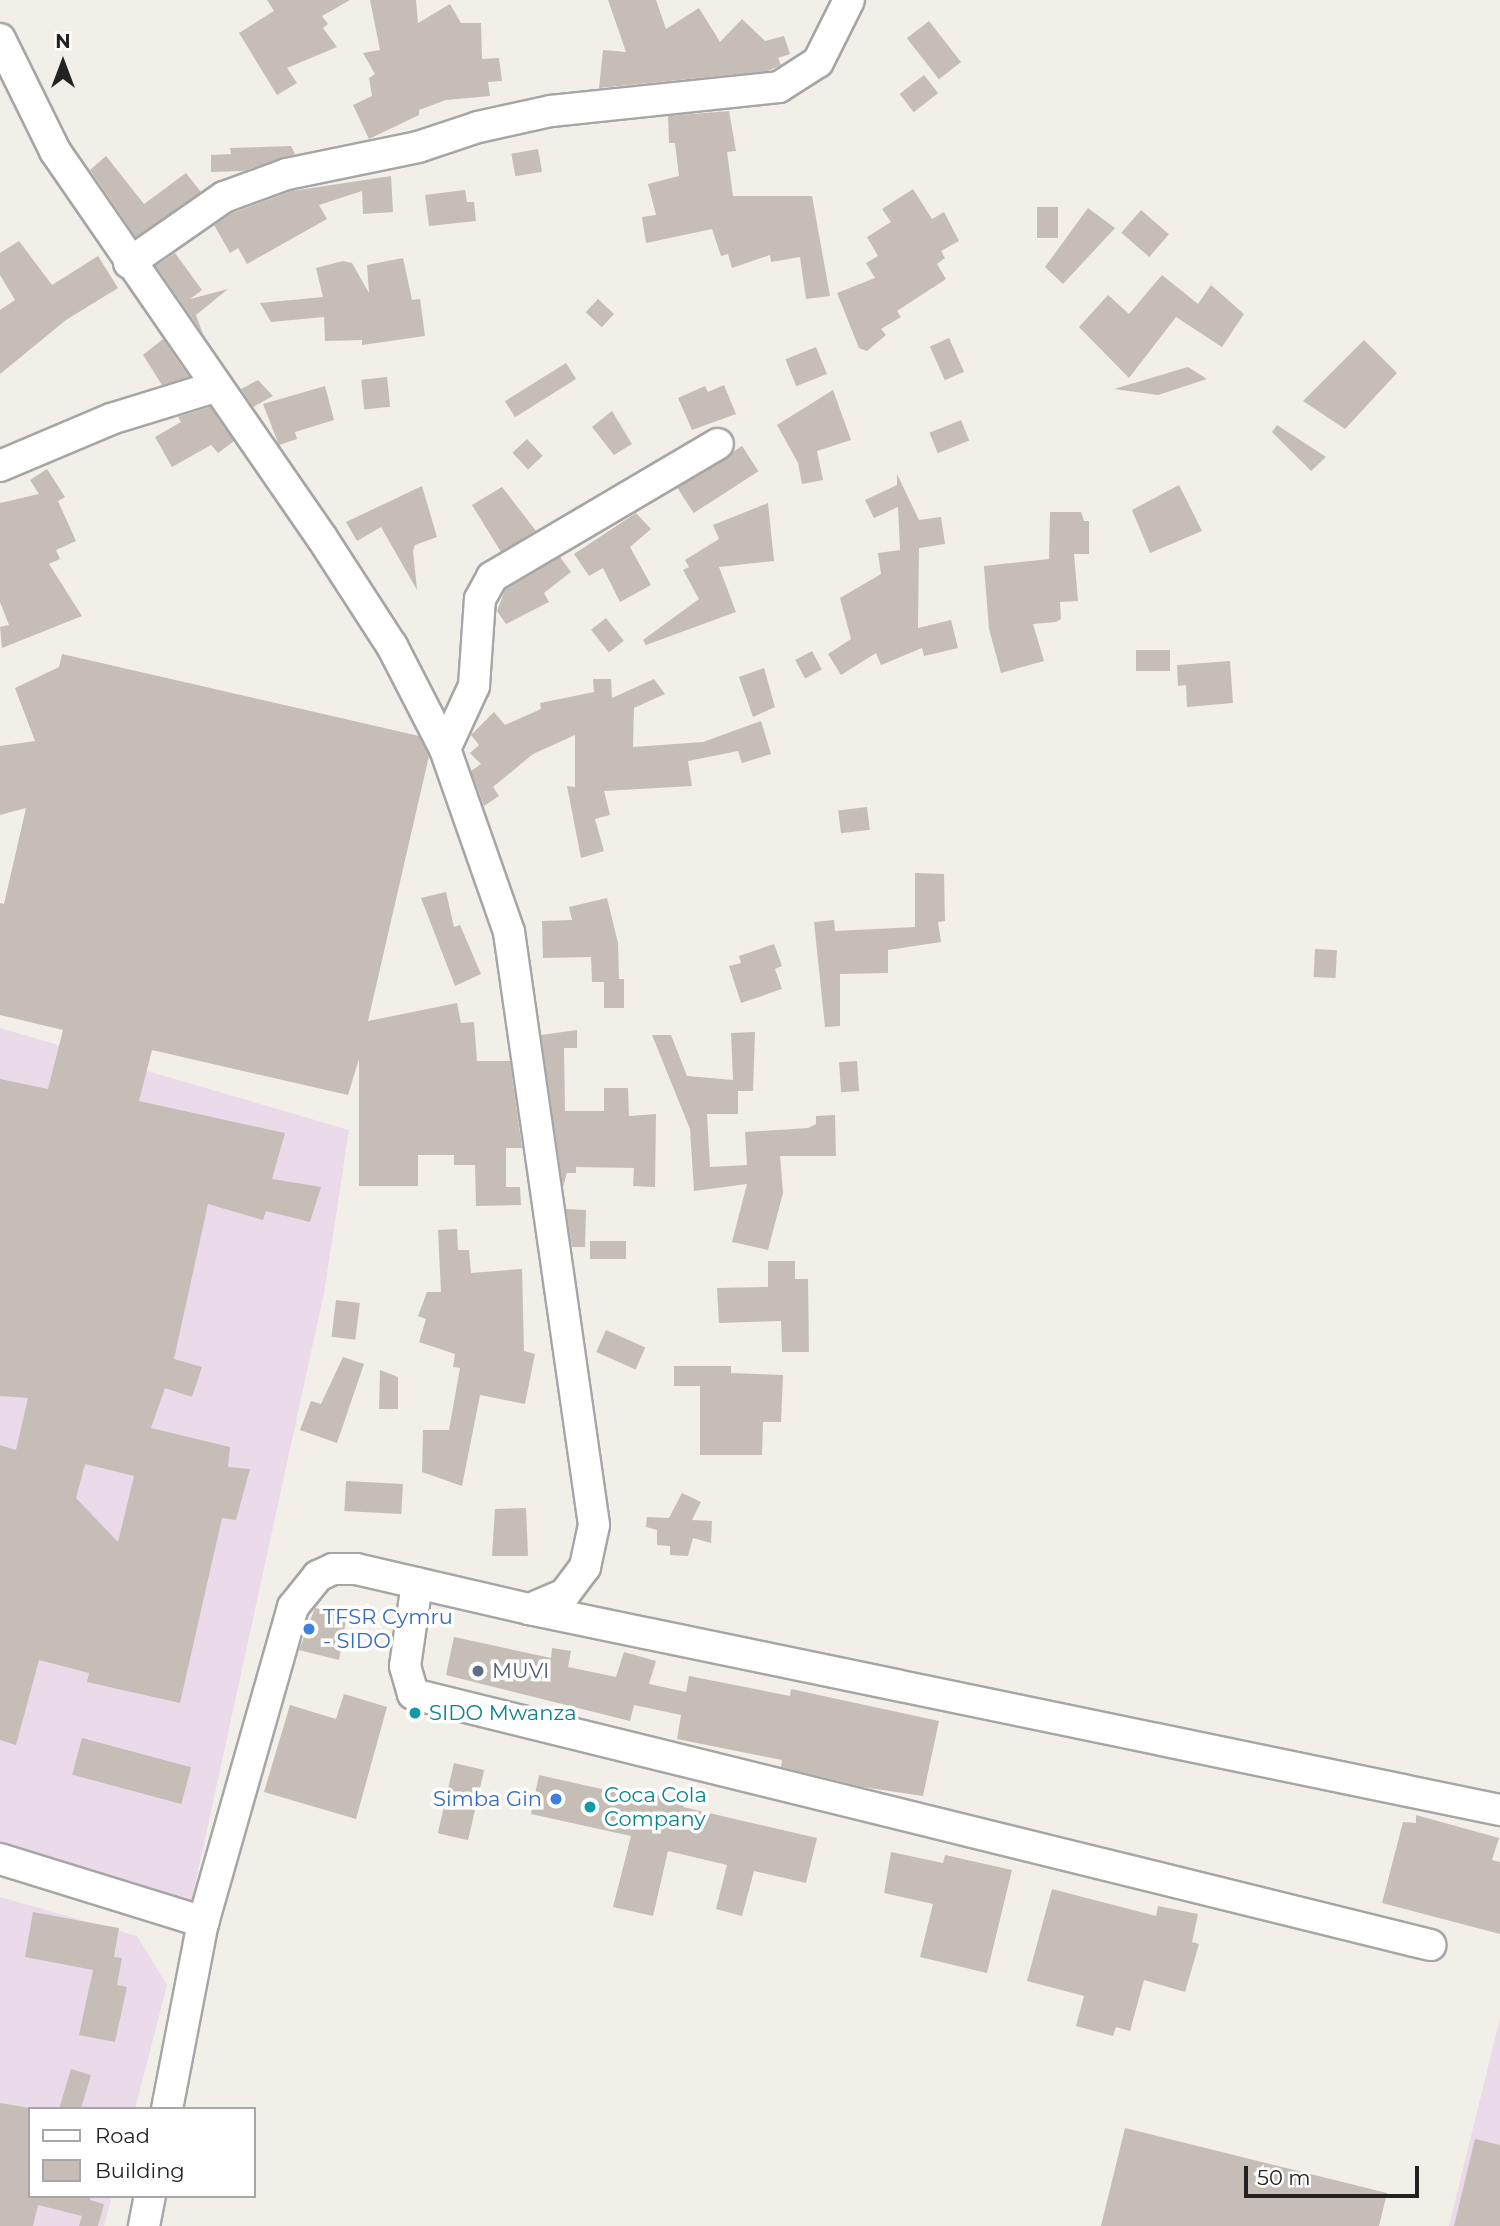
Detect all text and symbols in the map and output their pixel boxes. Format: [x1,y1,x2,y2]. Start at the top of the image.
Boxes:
north arrow [28,28,98,98]
text: N [55,30,71,53]
place label: TFSR Cymru - SIDO [323,1604,453,1654]
marker: TFSR Cymru - SIDO [301,1621,317,1637]
place label: MUVI [492,1658,549,1684]
marker: MUVI [470,1663,486,1679]
place label: SIDO Mwanza [429,1700,577,1726]
marker: SIDO Mwanza [407,1705,423,1721]
place label: Coca Cola Company [604,1782,707,1832]
place label: Simba Gin [433,1786,542,1812]
marker: Simba Gin [548,1791,564,1807]
marker: Coca Cola Company [582,1799,598,1815]
legend [28,2107,256,2198]
text: Road [95,2123,150,2148]
scale bar [1248,2152,1423,2196]
text: Building [95,2158,185,2183]
text: 50 m [1257,2165,1311,2190]

